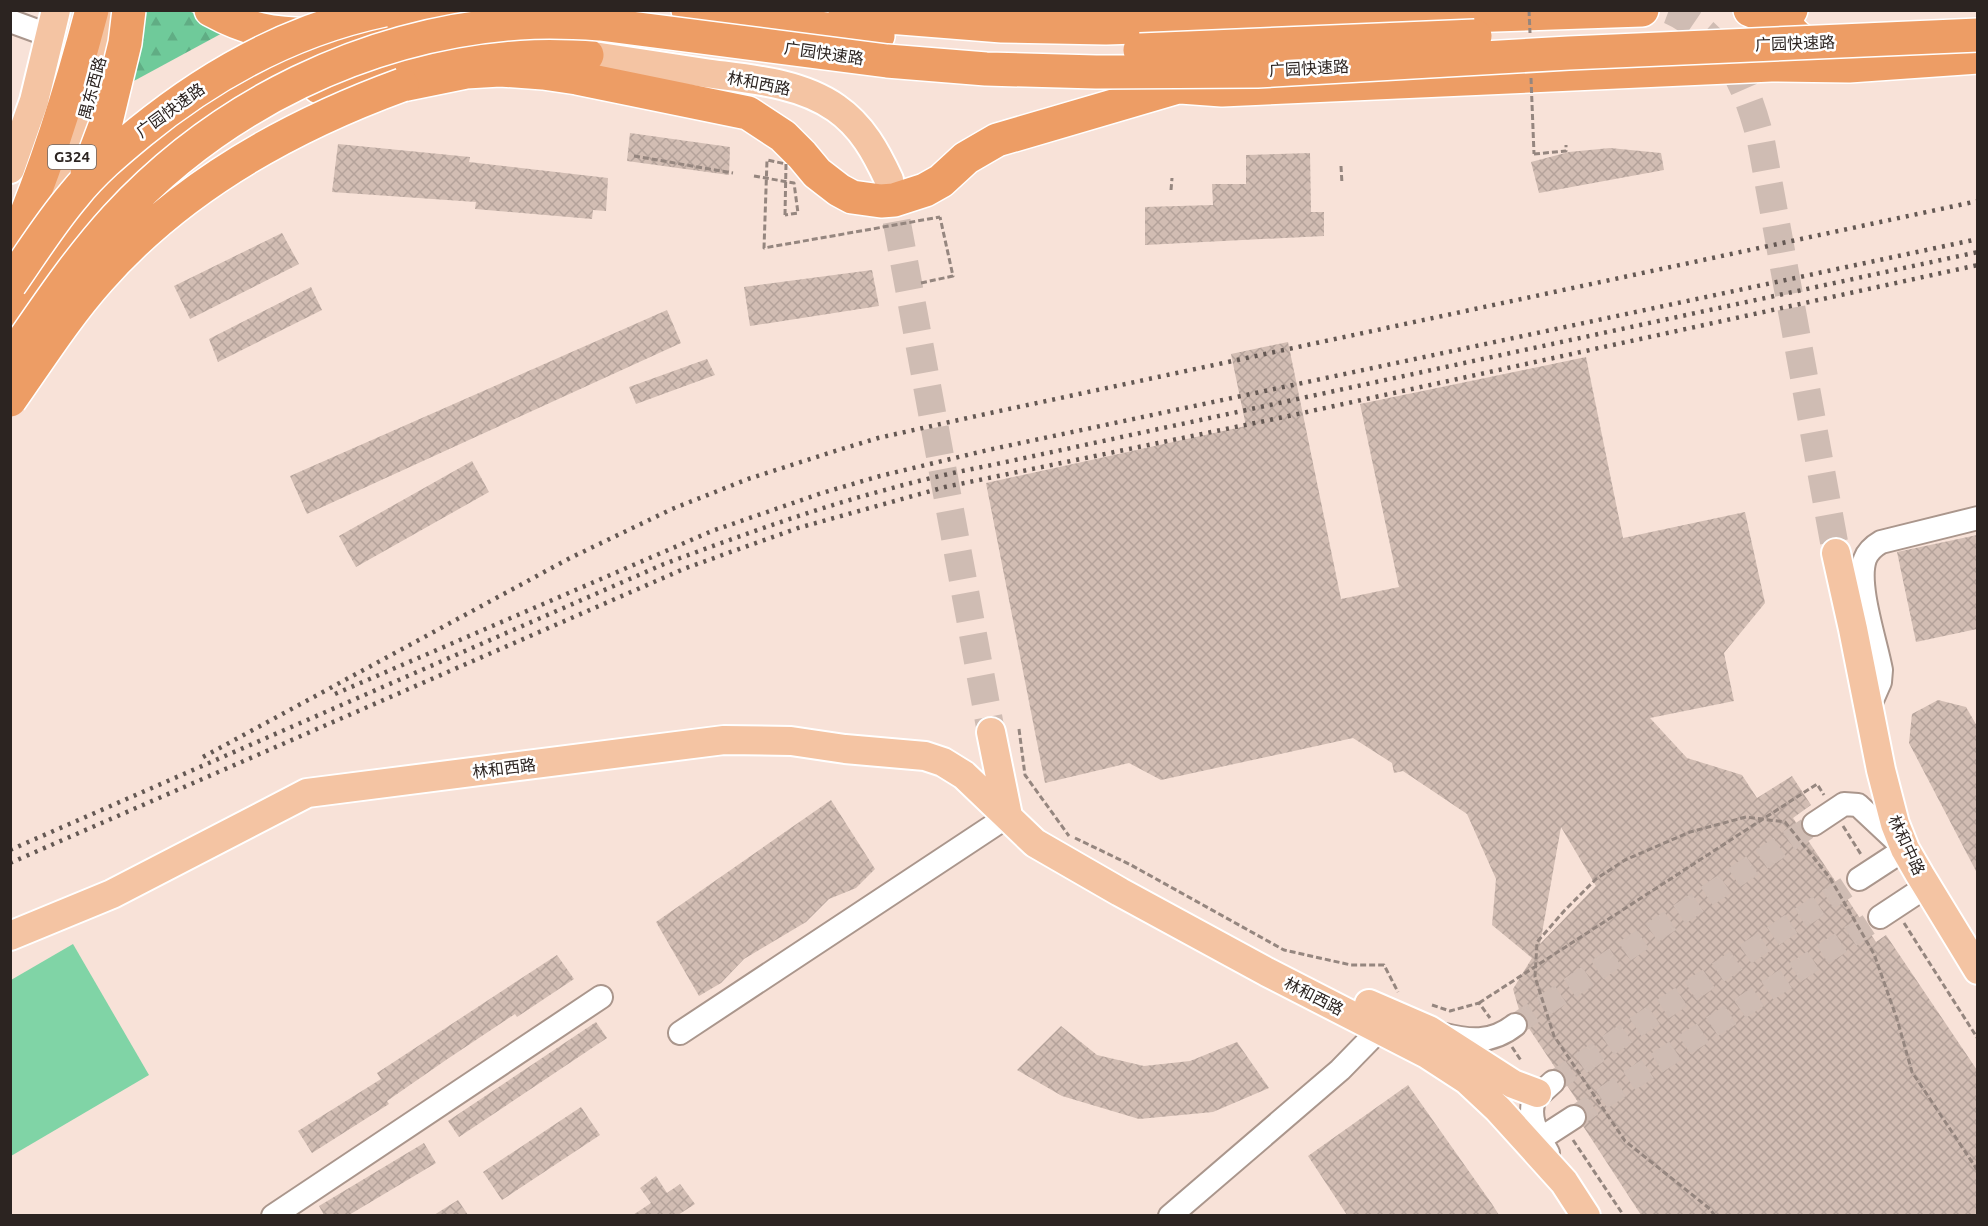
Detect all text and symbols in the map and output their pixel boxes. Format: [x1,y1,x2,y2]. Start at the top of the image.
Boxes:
street label: 广园快速路 [1755,33,1835,53]
street label: 广园快速路 [783,39,865,67]
street label: 禺东西路 [75,55,109,121]
street label: 广园快速路 [1269,57,1349,79]
street label: 林和西路 [726,68,792,98]
street label: 广园快速路 [132,79,208,141]
road number: G324 [48,145,96,169]
street label: 林和西路 [471,755,537,781]
street label: 林和中路 [1885,812,1929,878]
street label: 林和西路 [1281,973,1347,1019]

